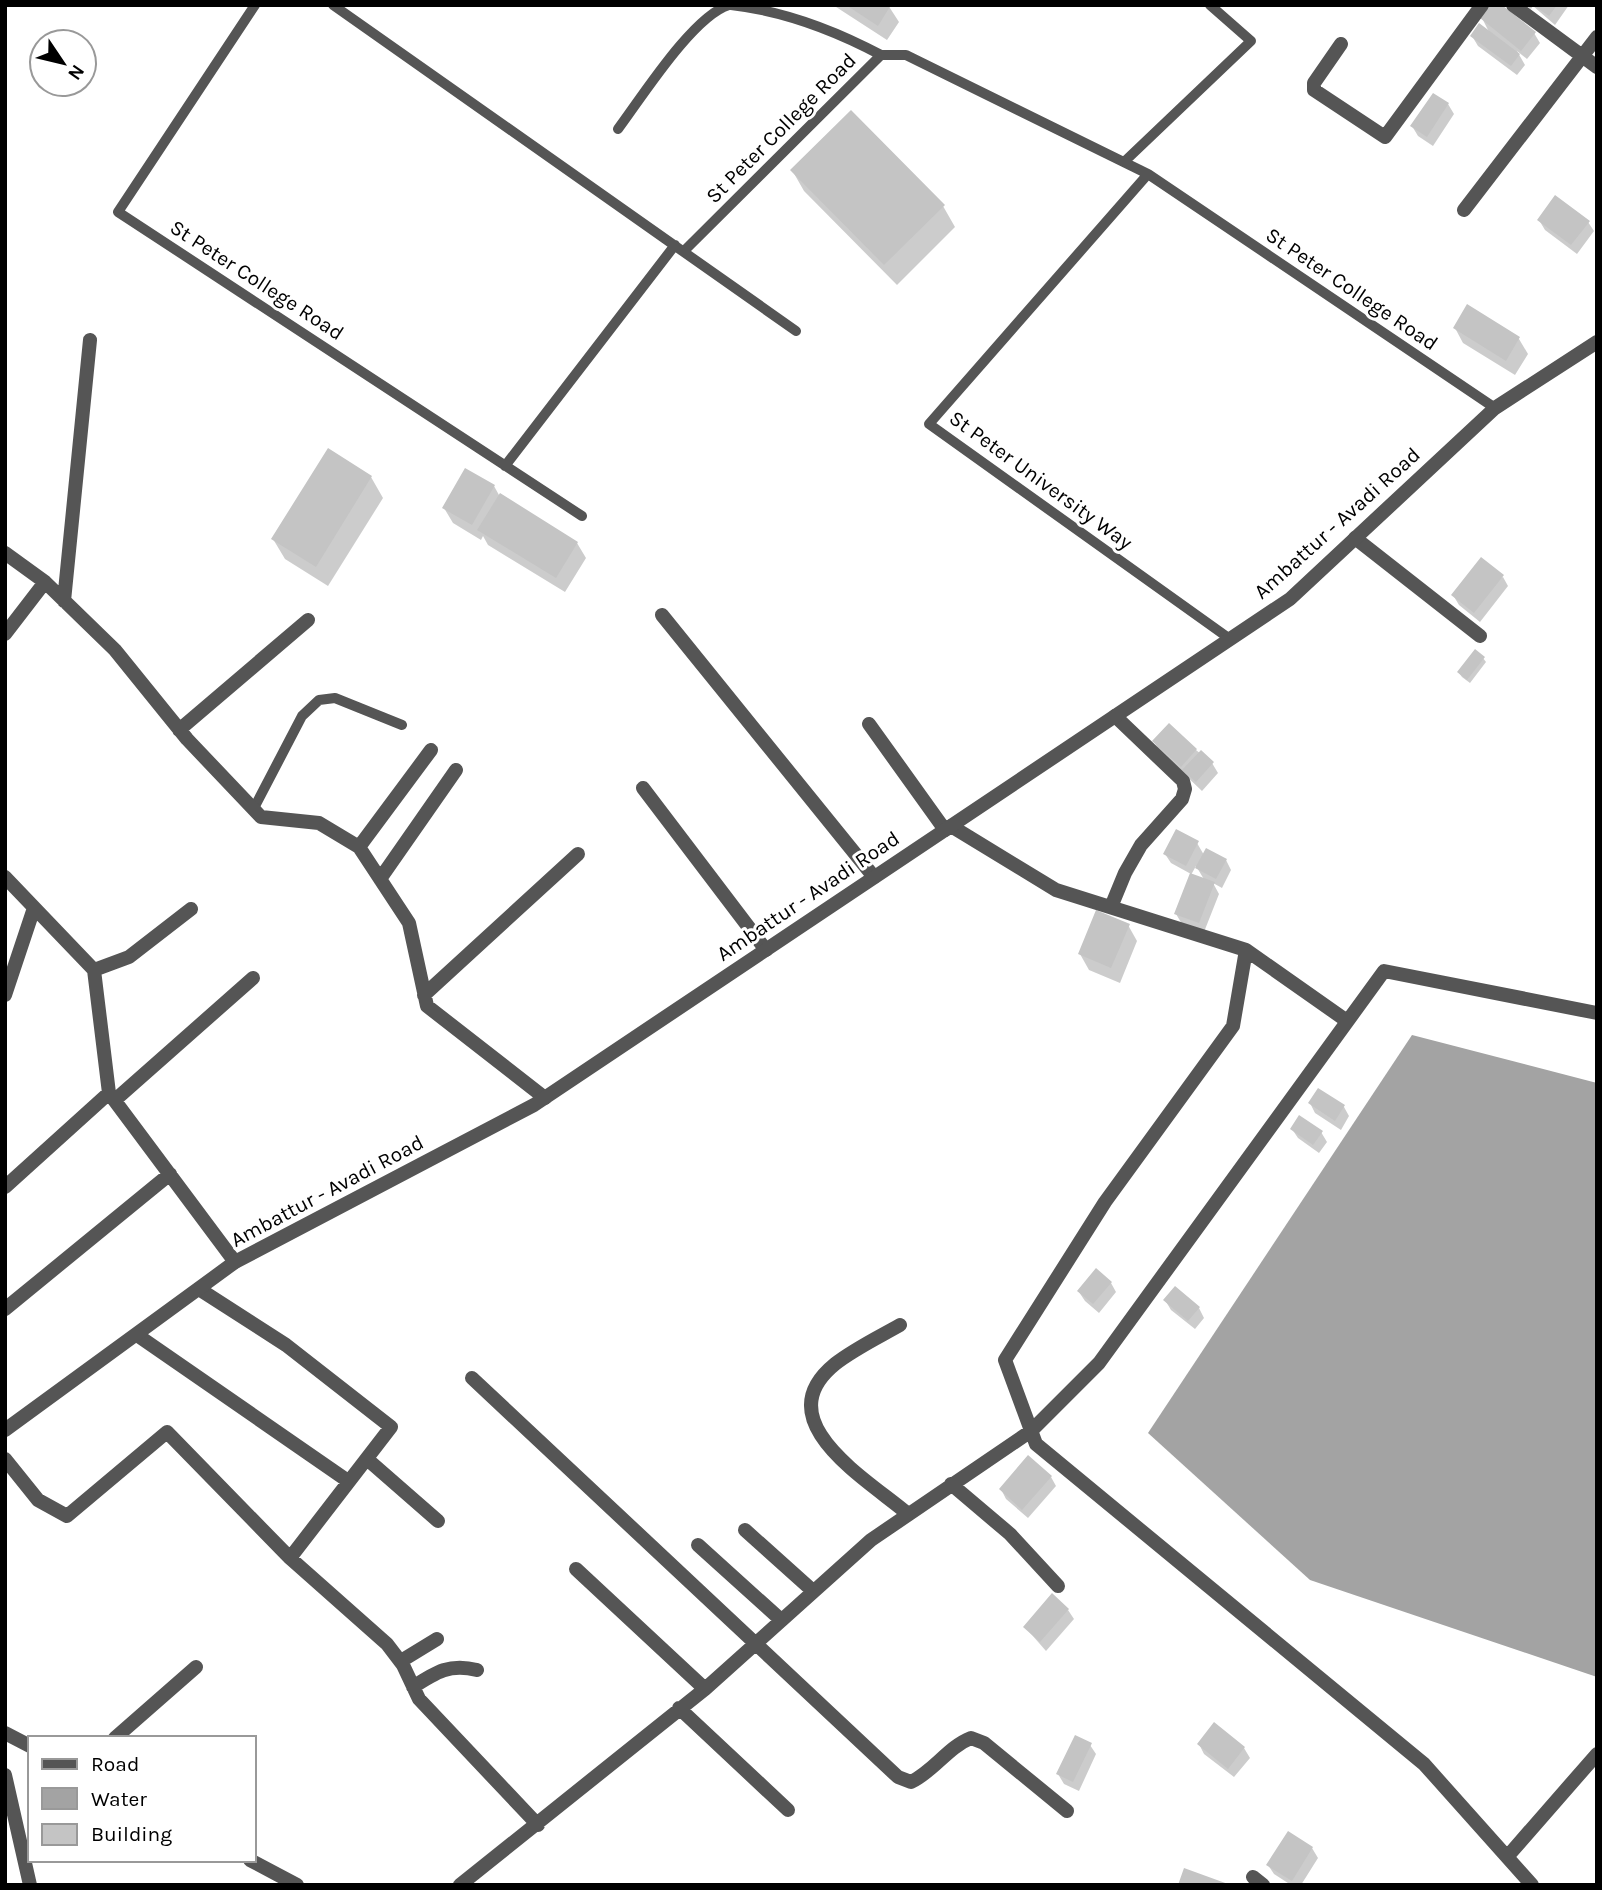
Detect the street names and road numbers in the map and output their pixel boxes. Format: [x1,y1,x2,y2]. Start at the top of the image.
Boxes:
street label: St Peter College Road [701,48,861,208]
street label: St Peter College Road [166,215,348,345]
street label: St Peter College Road [1262,223,1442,355]
street label: St Peter University Way [945,406,1137,555]
street label: Ambattur - Avadi Road [1249,442,1425,604]
street label: Ambattur - Avadi Road [712,826,904,966]
street label: Ambattur - Avadi Road [227,1130,427,1252]

